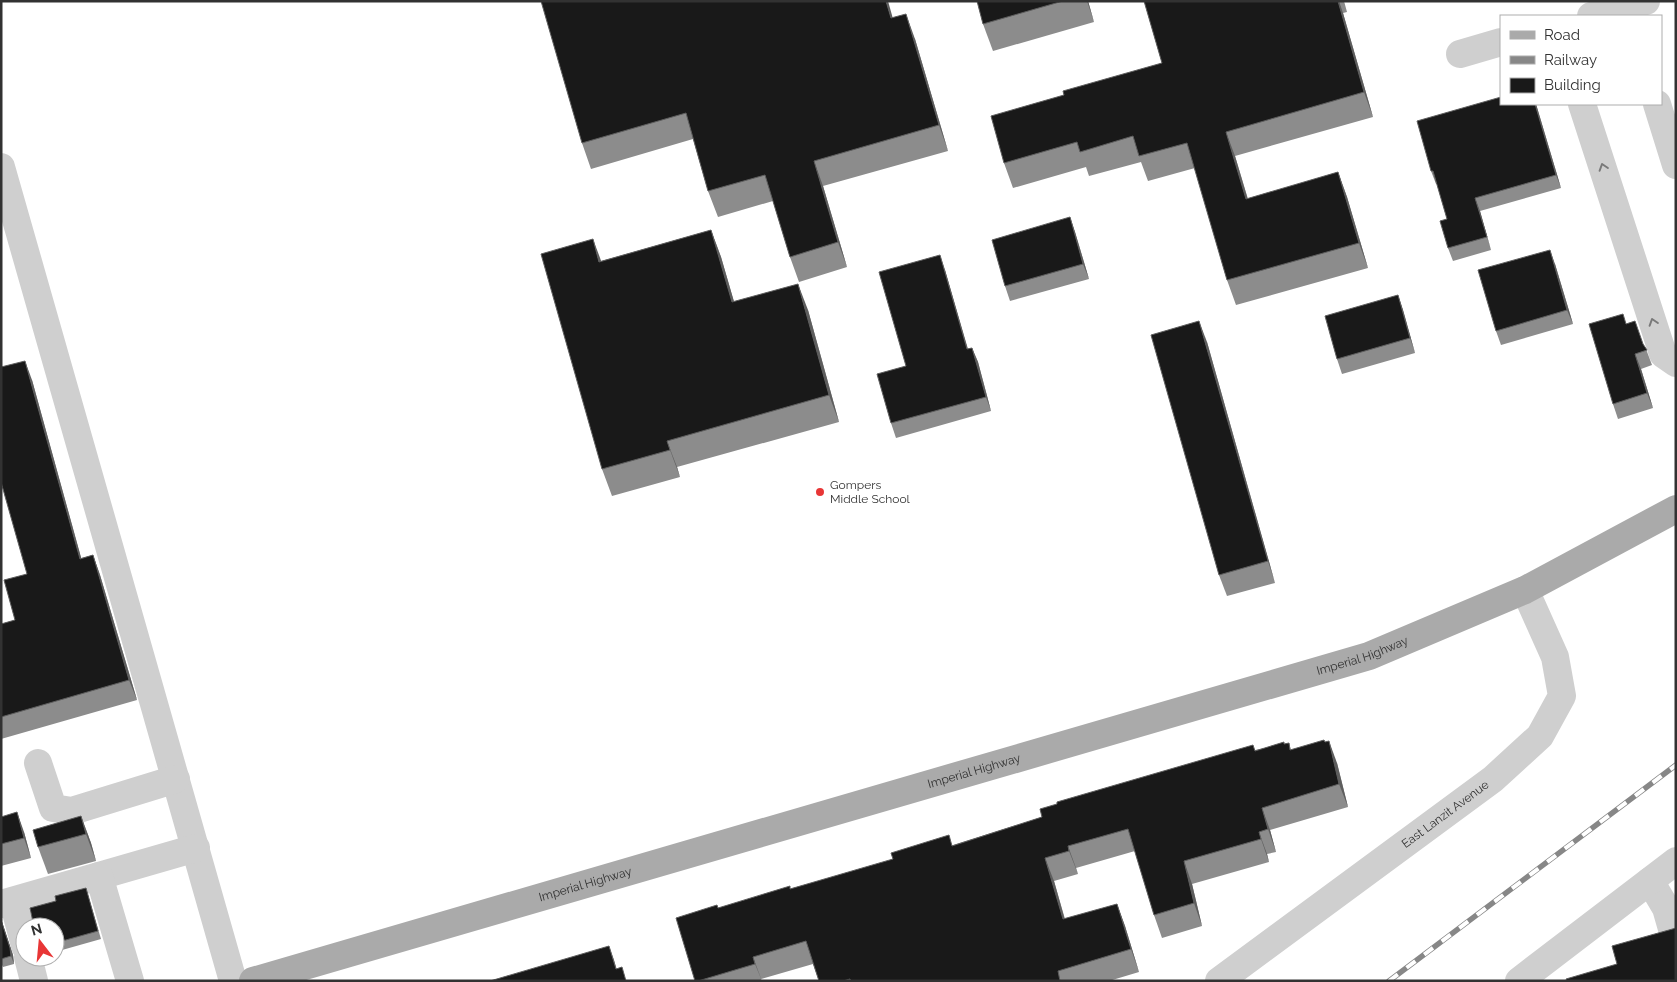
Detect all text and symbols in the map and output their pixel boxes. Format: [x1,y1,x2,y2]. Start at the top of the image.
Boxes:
legend [1500,15,1662,105]
text: Road [1544,26,1580,44]
text: Railway [1544,51,1597,69]
text: Building [1544,76,1601,94]
one-way arrow [1598,164,1608,172]
one-way arrow [1649,318,1659,327]
place label: Gompers Middle School [830,478,911,506]
marker: Gompers Middle School [814,486,826,498]
street label: Imperial Highway [1315,633,1411,678]
street label: Imperial Highway [926,751,1023,791]
street label: East Lanzit Avenue [1399,778,1491,851]
street label: Imperial Highway [537,864,634,904]
north arrow [15,917,65,967]
text: N [29,920,44,939]

